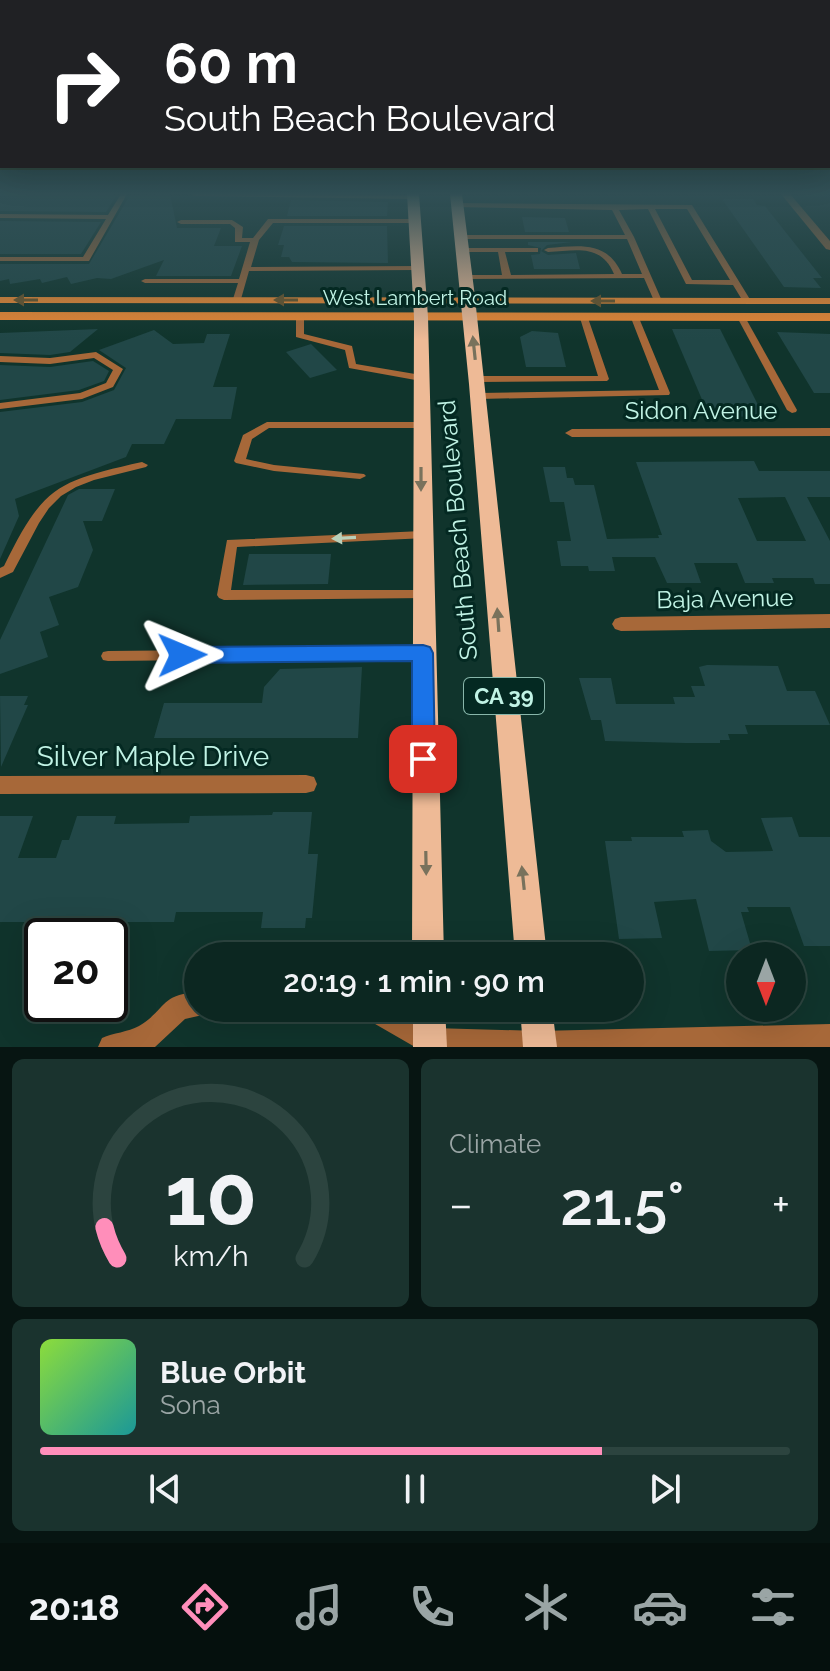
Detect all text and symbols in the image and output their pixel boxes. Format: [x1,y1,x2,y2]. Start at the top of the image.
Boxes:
text: 60 m [164,30,298,96]
icon: right [32,32,136,136]
text: South Beach Boulevard [164,97,556,139]
street label: West Lambert Road [323,286,507,310]
one-way arrow [273,293,298,306]
one-way arrow [13,294,38,306]
one-way arrow [590,295,615,307]
one-way arrow [468,336,481,361]
street label: Sidon Avenue [625,396,777,425]
street label: South Beach Boulevard [432,399,483,661]
one-way arrow [415,467,427,492]
one-way arrow [331,532,356,545]
street label: Baja Avenue [656,583,794,614]
one-way arrow [491,607,504,632]
position arrow [140,613,224,697]
road number: CA 39 [464,678,544,714]
pin [389,725,457,793]
icon: arrive [401,737,445,781]
street label: Silver Maple Drive [37,740,269,773]
one-way arrow [419,851,432,876]
one-way arrow [516,865,529,890]
speed limit sign: 20 [24,918,128,1022]
north arrow [726,942,806,1022]
map controls [726,942,806,1022]
text: 20:19 · 1 min · 90 m [283,964,545,999]
text: Climate [449,1129,541,1159]
text: 10 [164,1147,257,1244]
text: 21.5° [560,1169,684,1239]
text: − [449,1179,473,1230]
text: + [772,1179,790,1230]
text: km/h [173,1239,248,1273]
text: Blue Orbit [160,1355,306,1390]
text: Sona [160,1390,221,1420]
icon: previous [143,1467,187,1511]
icon: pause [393,1467,437,1511]
icon: next [643,1467,687,1511]
icon: directions [177,1579,233,1635]
icon: music [291,1579,347,1635]
icon: phone [404,1579,460,1635]
icon: climate [518,1579,574,1635]
icon: car [632,1579,688,1635]
icon: filters [745,1579,801,1635]
text: 20:18 [29,1586,120,1628]

